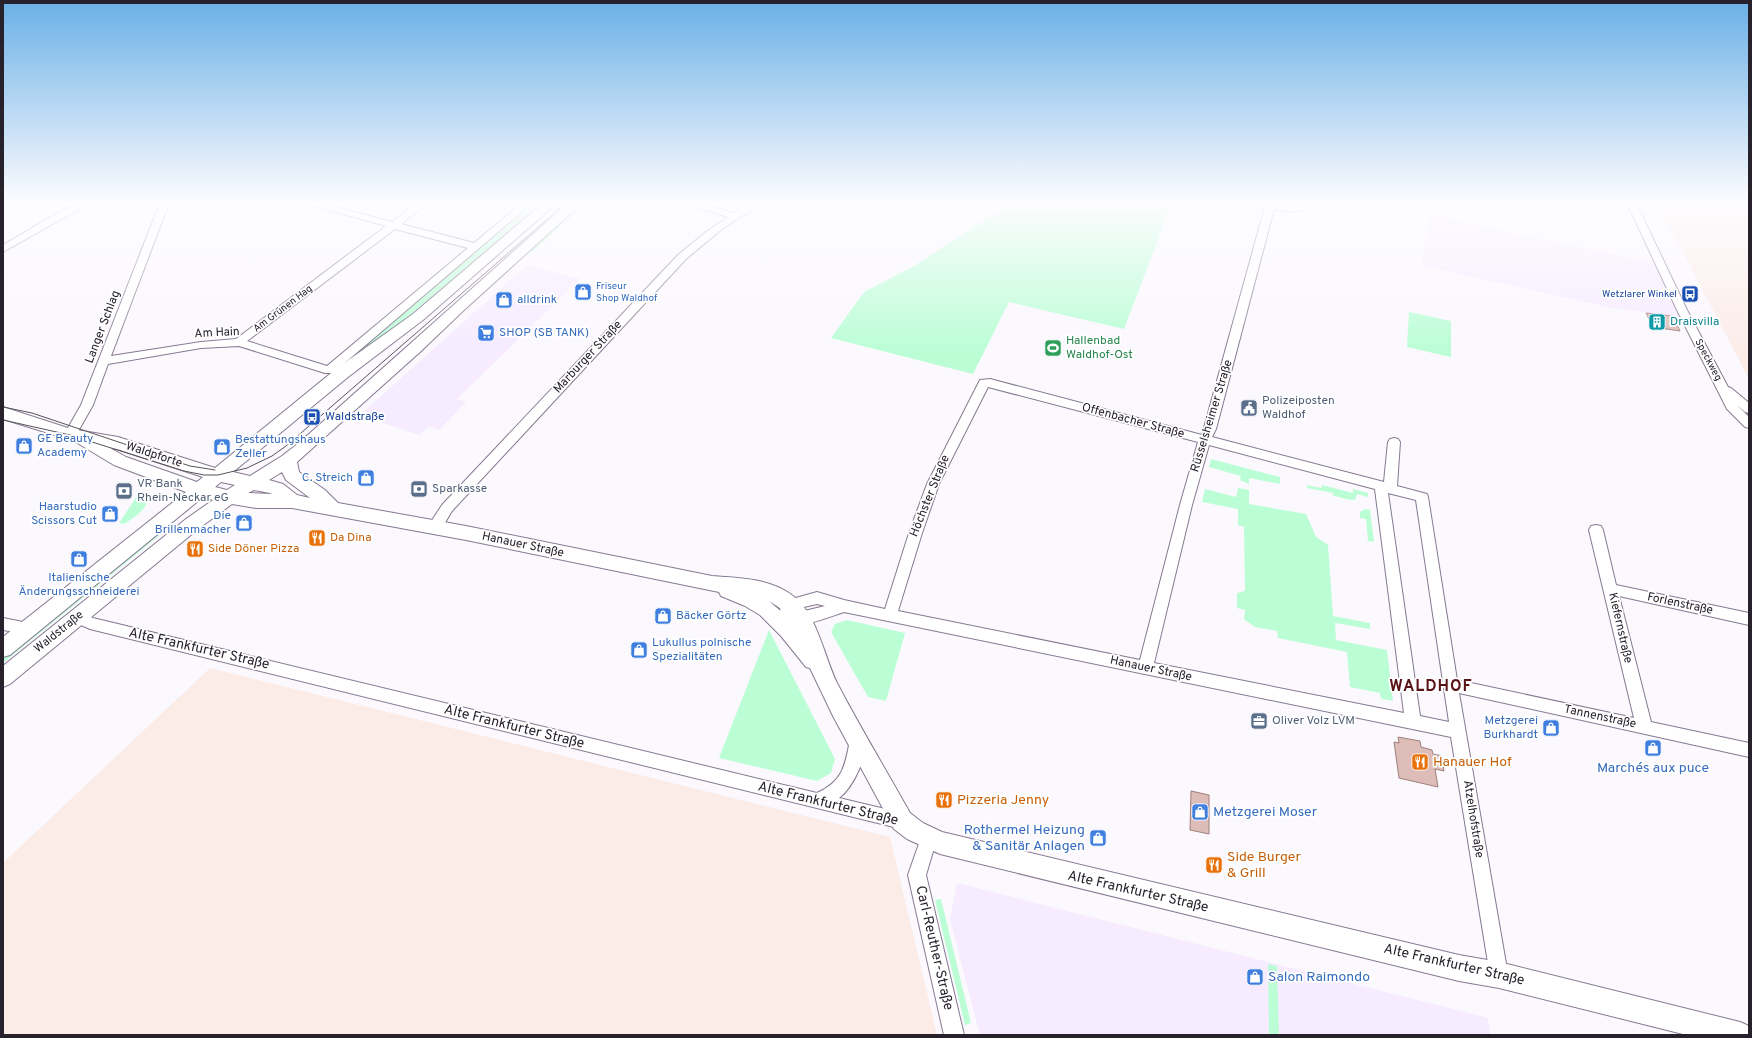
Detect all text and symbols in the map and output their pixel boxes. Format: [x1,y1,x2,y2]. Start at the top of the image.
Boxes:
place label: Friseur Shop Waldhof [596,280,658,305]
street label: Am Grünen Hag [251,282,315,336]
shop icon: Friseur Shop Waldhof [573,282,593,302]
bus stop icon: Wetzlarer Winkel [1680,284,1700,304]
street label: Langer Schlag [82,288,124,366]
place label: Wetzlarer Winkel [1602,288,1677,301]
shop icon: alldrink [494,290,514,310]
place label: alldrink [517,292,557,308]
building icon: Draisvilla [1647,312,1667,332]
place label: Draisvilla [1670,314,1719,330]
street label: Marburger Straße [550,317,626,397]
supermarket icon: SHOP (SB TANK) [476,323,496,343]
street label: Am Hain [194,324,240,342]
place label: SHOP (SB TANK) [499,325,589,341]
place label: Hallenbad Waldhof-Ost [1066,333,1133,363]
street label: Speckweg [1692,337,1724,383]
sports icon: Hallenbad Waldhof-Ost [1043,338,1063,358]
street label: Rüsselsheimer Straße [1187,358,1237,474]
place label: Polizeiposten Waldhof [1262,393,1335,423]
public building icon: Polizeiposten Waldhof [1239,398,1259,418]
street label: Offenbacher Straße [1080,400,1186,442]
bus stop icon: Waldstraße [302,407,322,427]
place label: Waldstraße [325,409,384,425]
place label: GE Beauty Academy [37,431,93,461]
place label: Bestattungshaus Zeller [235,432,326,462]
shop icon: GE Beauty Academy [14,436,34,456]
shop icon: Bestattungshaus Zeller [212,437,232,457]
street label: Waldpforte [124,438,184,472]
street label: Höchster Straße [906,453,954,539]
shop icon: C. Streich [356,468,376,488]
place label: C. Streich [302,470,353,486]
place label: VR Bank Rhein-Neckar eG [137,476,229,506]
bank icon: Sparkasse [409,479,429,499]
bank icon: VR Bank Rhein-Neckar eG [114,481,134,501]
place label: Sparkasse [432,481,487,497]
place label: Haarstudio Scissors Cut [31,499,97,529]
shop icon: Haarstudio Scissors Cut [100,504,120,524]
place label: Die Brillenmacher [155,508,231,538]
shop icon: Die Brillenmacher [234,513,254,533]
restaurant icon: Da Dina [307,528,327,548]
street label: Hanauer Straße [481,529,565,561]
place label: Da Dina [330,530,371,546]
restaurant icon: Side Döner Pizza [185,539,205,559]
place label: Side Döner Pizza [208,541,299,557]
shop icon: Italienische Änderungsschneiderei [69,549,89,569]
place label: Italienische Änderungsschneiderei [18,570,140,600]
street label: Forlenstraße [1646,589,1714,619]
street label: Kiefernstraße [1604,591,1636,665]
shop icon: Bäcker Görtz [653,606,673,626]
street label: Waldstraße [31,607,87,657]
place label: Bäcker Görtz [676,608,747,624]
street label: Alte Frankfurter Straße [127,625,271,673]
place label: Lukullus polnische Spezialitäten [652,635,751,665]
shop icon: Lukullus polnische Spezialitäten [629,640,649,660]
street label: Hanauer Straße [1109,653,1193,685]
district label: WALDHOF [1389,677,1473,697]
street label: Alte Frankfurter Straße [442,701,586,753]
street label: Tannenstraße [1563,702,1637,732]
office icon: Oliver Volz LVM [1249,711,1269,731]
place label: Oliver Volz LVM [1272,713,1355,729]
place label: Metzgerei Burkhardt [1483,713,1538,743]
shop icon: Metzgerei Burkhardt [1541,718,1561,738]
shop icon: Marchés aux puce [1643,738,1663,758]
restaurant icon: Hanauer Hof [1410,752,1430,772]
place label: Hanauer Hof [1433,754,1512,771]
place label: Marchés aux puce [1597,760,1709,777]
street label: Alte Frankfurter Straße [756,778,900,830]
street label: Atzelhofstraße [1459,779,1487,859]
restaurant icon: Pizzeria Jenny [934,790,954,810]
place label: Pizzeria Jenny [957,792,1049,809]
shop icon: Metzgerei Moser [1190,802,1210,822]
place label: Metzgerei Moser [1213,804,1318,821]
place label: Rothermel Heizung & Sanitär Anlagen [964,822,1085,855]
shop icon: Rothermel Heizung & Sanitär Anlagen [1088,828,1108,848]
place label: Side Burger & Grill [1227,849,1301,882]
restaurant icon: Side Burger & Grill [1204,855,1224,875]
street label: Alte Frankfurter Straße [1066,868,1210,916]
street label: Carl-Reuther-Straße [911,884,957,1012]
street label: Alte Frankfurter Straße [1382,941,1526,989]
shop icon: Salon Raimondo [1245,967,1265,987]
place label: Salon Raimondo [1268,969,1370,986]

